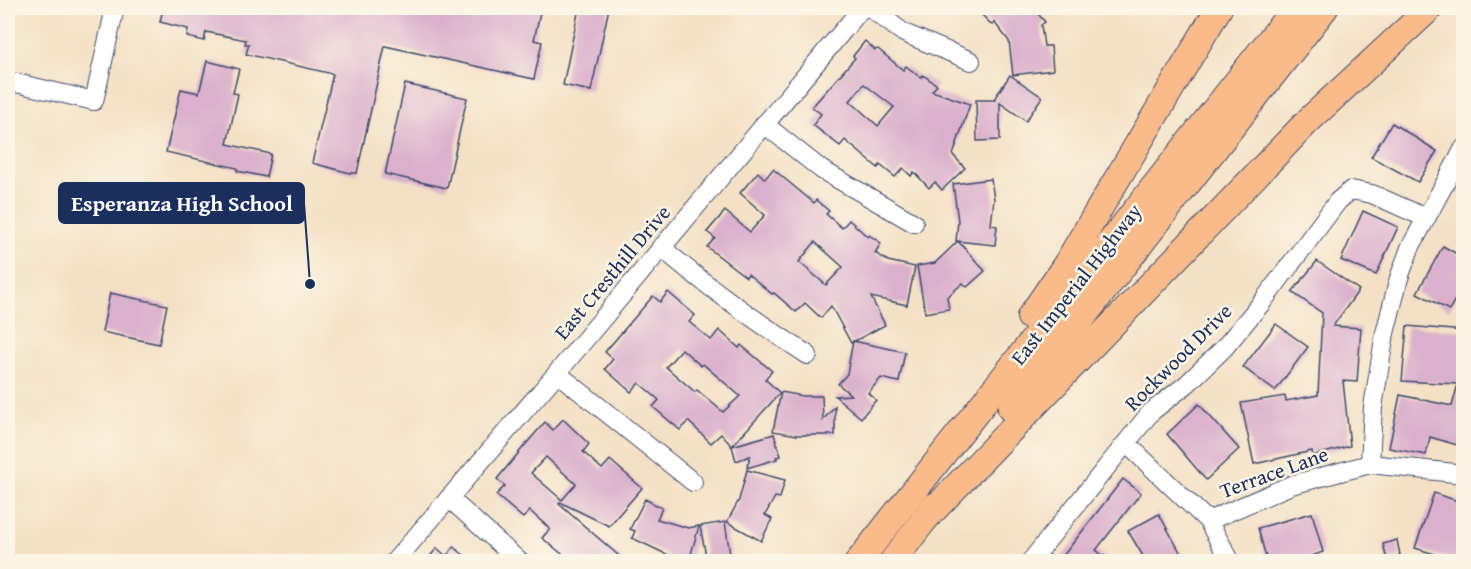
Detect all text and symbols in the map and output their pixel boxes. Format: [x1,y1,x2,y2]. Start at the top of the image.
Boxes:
callout: Esperanza High School [59,183,304,223]
text: Esperanza High School [71,187,293,219]
street label: East Imperial Highway [1003,196,1149,371]
street label: East Cresthill Drive [546,198,678,346]
street label: Rockwood Drive [1117,296,1239,418]
street label: Terrace Lane [1215,438,1333,506]

